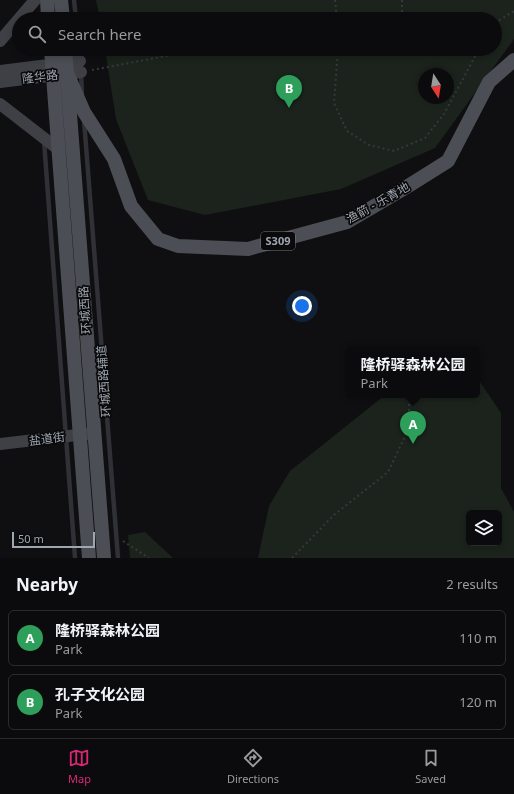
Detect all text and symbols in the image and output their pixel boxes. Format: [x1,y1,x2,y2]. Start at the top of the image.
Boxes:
search box [12,12,502,56]
icon: search [26,23,48,45]
text: Search here [58,24,141,44]
street label: 隆华路 [21,66,59,87]
north arrow [418,68,454,104]
pin: B [276,75,302,108]
street label: 渔箭 - 乐青地 [343,178,413,227]
road number: S309 [261,232,295,250]
street label: 环城西路 [74,285,95,335]
your location [292,296,312,316]
street label: 环城西路辅道 [93,345,114,418]
popup [346,346,480,398]
text: 隆桥驿森林公园 [360,354,466,374]
text: Park [360,374,388,392]
pin: A [400,411,426,444]
street label: 盐道街 [28,428,66,449]
map controls [466,510,502,546]
button: layers [466,510,502,546]
scale bar [12,530,95,549]
text: 50 m [18,531,44,546]
text: Nearby [16,573,78,596]
text: 2 results [446,575,498,593]
text: 隆桥驿森林公园 [55,620,160,640]
text: A [26,629,35,647]
text: 110 m [459,629,497,647]
text: Park [55,640,82,658]
text: 孔子文化公园 [55,684,145,704]
text: B [26,693,34,711]
text: 120 m [459,693,497,711]
text: Park [55,704,82,722]
tab: Map [68,747,91,786]
tab: Directions [227,747,279,786]
tab: Saved [415,747,446,786]

